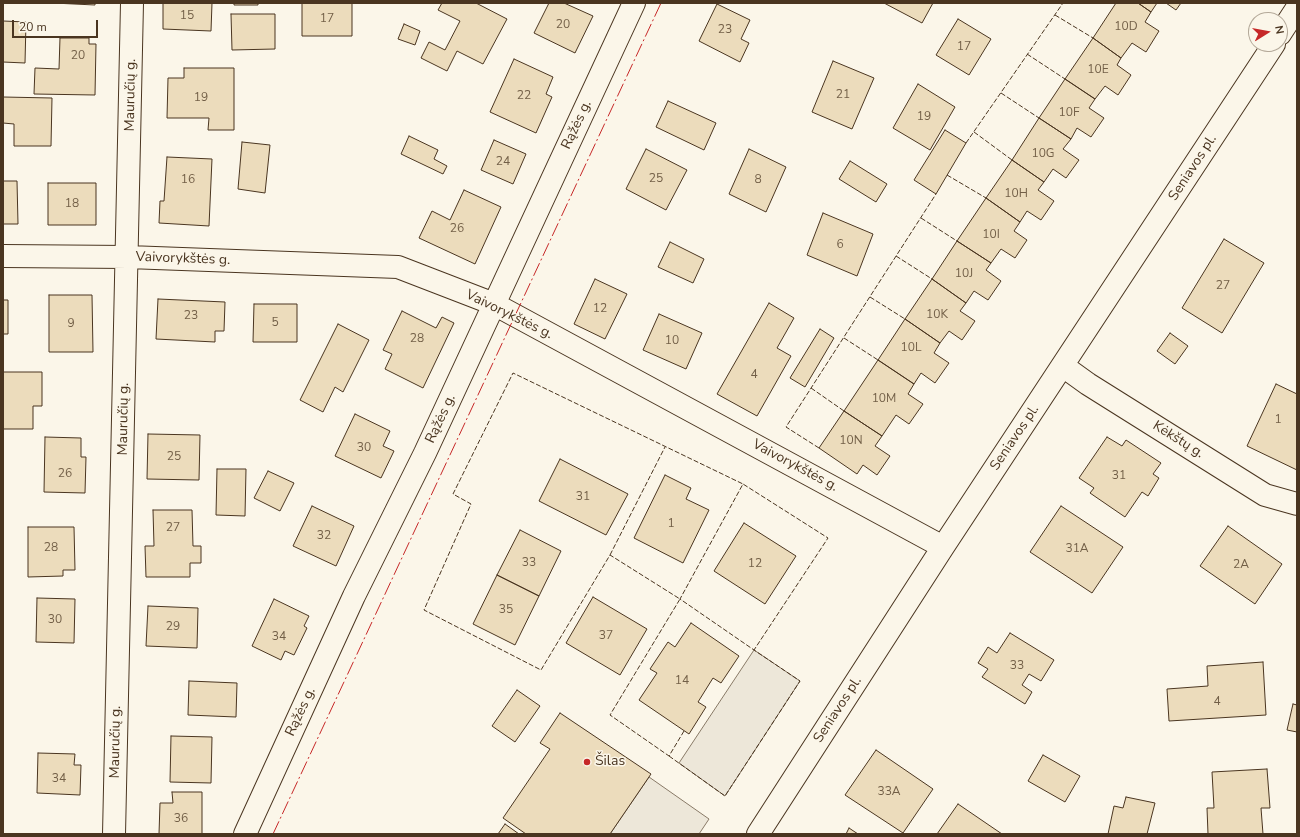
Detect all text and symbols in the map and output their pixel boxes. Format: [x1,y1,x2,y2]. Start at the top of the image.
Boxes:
house number: 15 [180,9,194,23]
scale bar [14,12,100,38]
house number: 17 [320,12,334,26]
north arrow [1248,12,1288,52]
house number: 20 [556,18,570,32]
text: 20 m [19,19,47,35]
house number: 10D [1114,20,1138,34]
house number: 23 [718,23,732,37]
text: N [1271,24,1287,35]
house number: 17 [957,40,971,54]
house number: 20 [71,49,85,63]
street label: Mauručių g. [122,59,140,131]
house number: 10E [1087,63,1109,77]
house number: 21 [836,88,850,102]
house number: 22 [517,89,531,103]
house number: 19 [194,91,208,105]
street label: Rąžės g. [558,98,596,152]
house number: 10F [1059,106,1079,120]
house number: 19 [917,110,931,124]
street label: Seniavos pl. [1165,132,1221,204]
house number: 10G [1031,147,1055,161]
house number: 24 [496,155,510,169]
house number: 25 [649,172,663,186]
house number: 16 [181,173,195,187]
house number: 8 [754,173,762,187]
house number: 10H [1004,187,1028,201]
house number: 18 [65,197,79,211]
house number: 26 [450,222,464,236]
house number: 10I [982,228,1000,242]
house number: 6 [836,238,844,252]
street label: Vaivorykštės g. [135,249,231,269]
house number: 10J [955,267,973,281]
house number: 27 [1216,279,1230,293]
street label: Vaivorykštės g. [463,287,555,343]
house number: 12 [593,302,607,316]
house number: 10K [926,308,948,322]
house number: 23 [184,309,198,323]
house number: 5 [271,316,279,330]
house number: 9 [67,317,75,331]
house number: 28 [410,332,424,346]
house number: 10 [665,334,679,348]
house number: 10L [901,341,921,355]
house number: 4 [750,368,758,382]
street label: Mauručių g. [115,383,133,455]
street label: Rąžės g. [422,392,460,446]
house number: 10M [872,392,896,406]
street label: Seniavos pl. [987,402,1043,474]
house number: 1 [1274,413,1282,427]
street label: Kėkštų g. [1149,418,1207,462]
house number: 10N [839,434,863,448]
street label: Vaivorykštės g. [749,436,841,496]
house number: 30 [357,441,371,455]
house number: 25 [167,450,181,464]
house number: 26 [58,467,72,481]
house number: 31 [1112,469,1126,483]
house number: 31 [576,490,590,504]
house number: 1 [667,517,675,531]
house number: 27 [166,521,180,535]
house number: 32 [317,529,331,543]
house number: 28 [44,541,58,555]
house number: 31A [1065,542,1089,556]
house number: 33 [522,556,536,570]
house number: 12 [748,557,762,571]
house number: 2A [1233,558,1249,572]
house number: 35 [499,603,513,617]
house number: 30 [48,613,62,627]
house number: 29 [166,620,180,634]
house number: 37 [599,629,613,643]
house number: 34 [272,630,286,644]
house number: 33 [1010,659,1024,673]
house number: 14 [675,674,689,688]
street label: Seniavos pl. [810,674,866,746]
street label: Rąžės g. [282,685,320,739]
house number: 4 [1213,695,1221,709]
street label: Mauručių g. [107,706,125,778]
place label: Šilas [595,754,625,770]
marker: Šilas [582,757,592,767]
house number: 34 [52,772,66,786]
house number: 33A [877,785,901,799]
house number: 36 [174,812,188,826]

